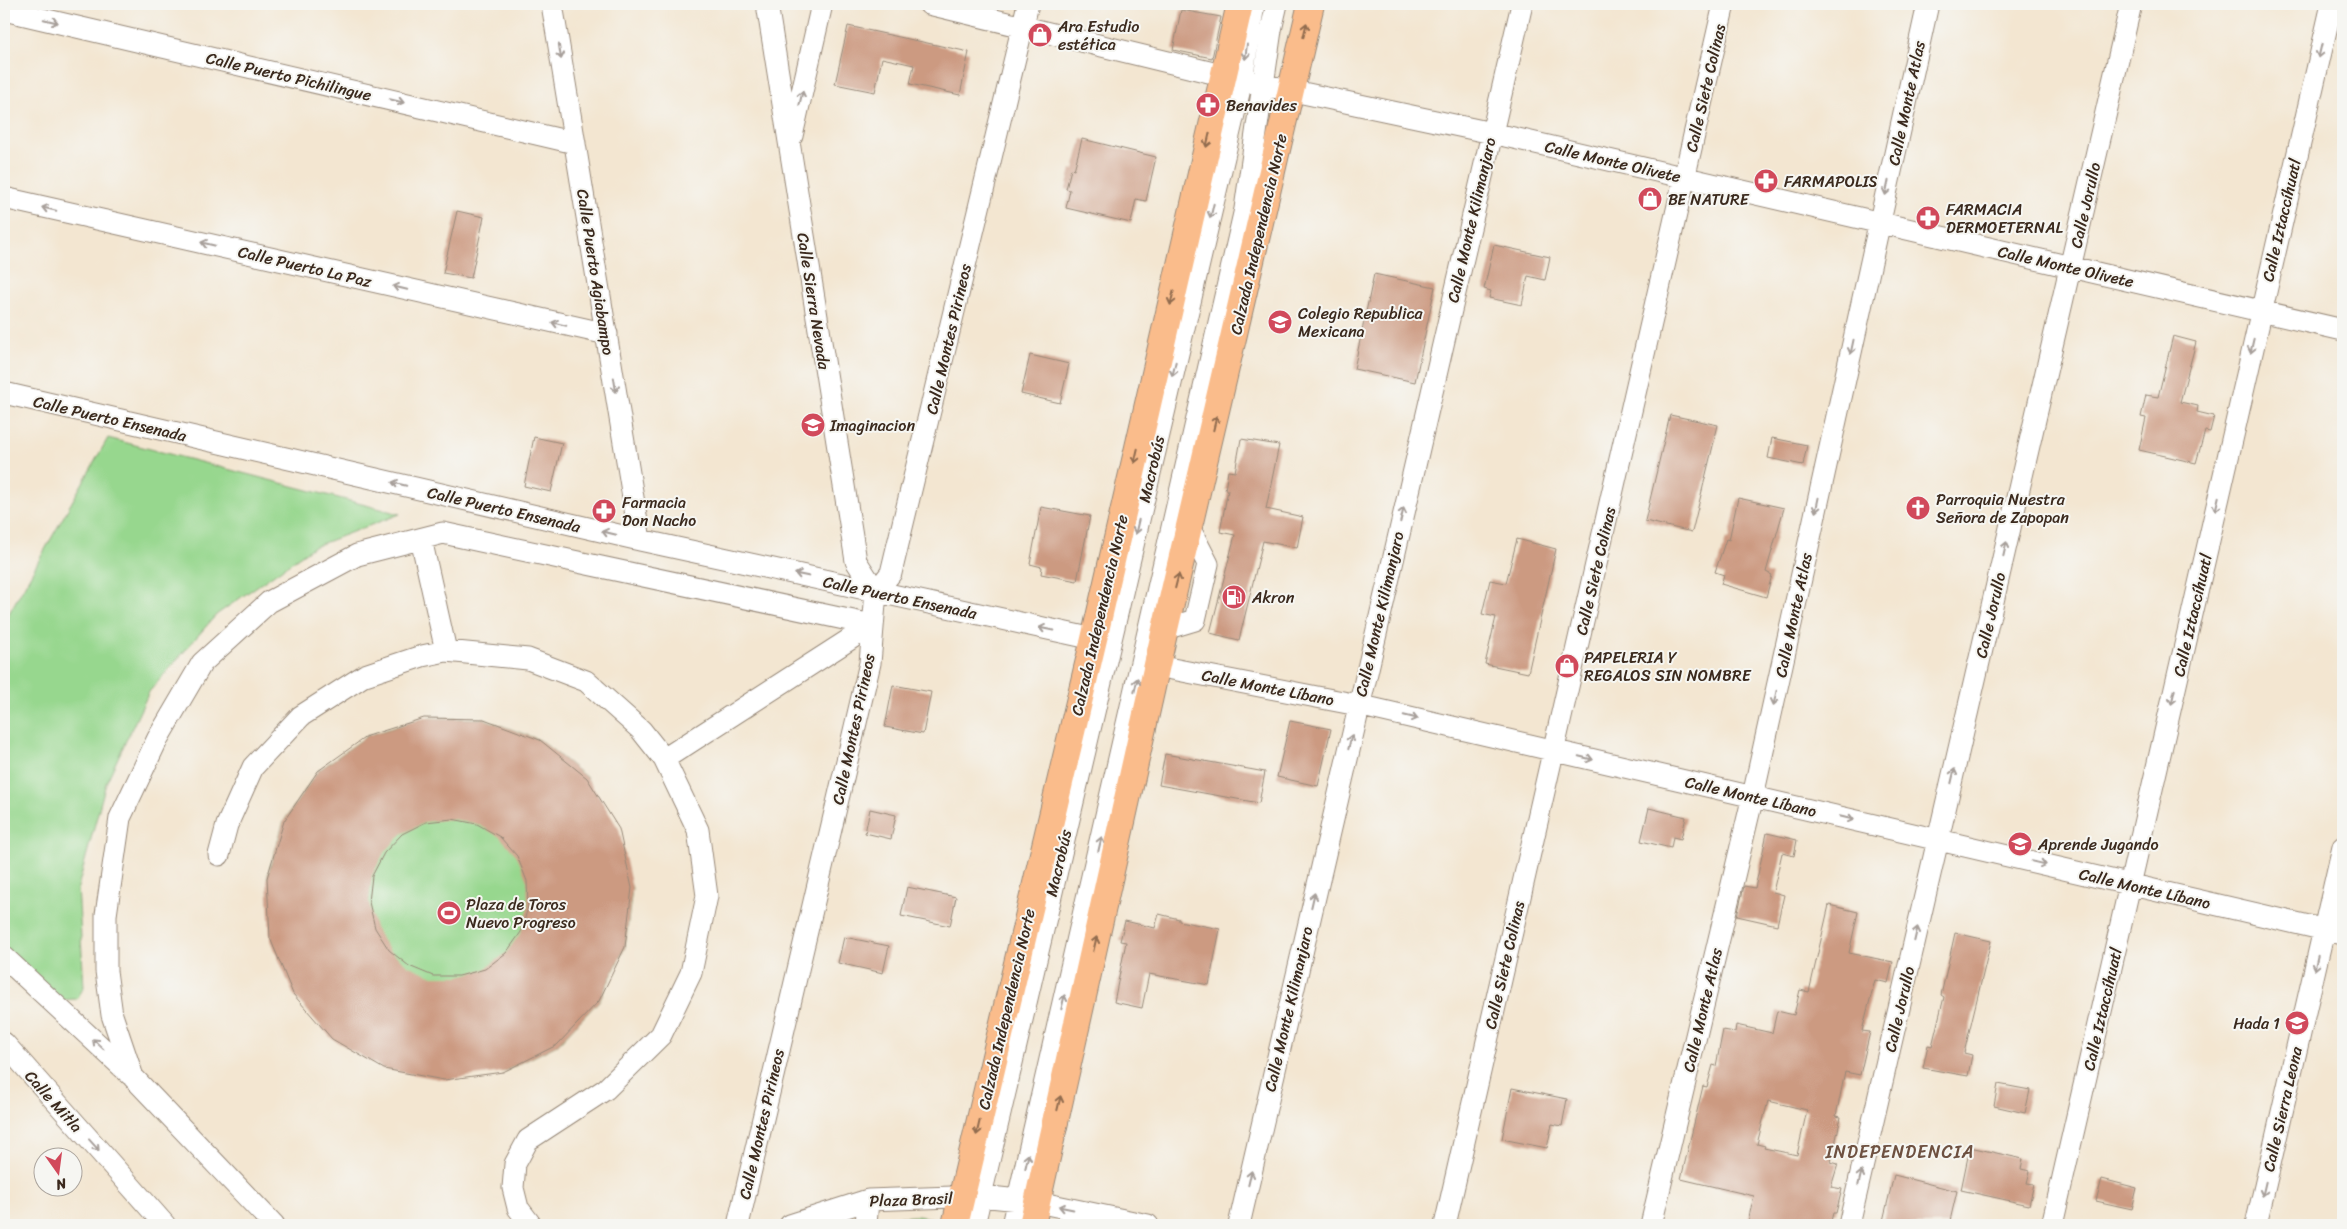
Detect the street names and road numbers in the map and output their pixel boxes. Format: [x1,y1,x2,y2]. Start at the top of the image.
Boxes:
street label: Calle Siete Colinas [1677,21,1734,155]
street label: Calle Monte Atlas [1879,38,1934,168]
street label: Calle Puerto Pichilingue [203,43,374,110]
street label: Calzada Independencia Norte [1221,131,1296,337]
street label: Calle Monte Olivete [1542,132,1684,191]
street label: Calle Monte Kilimanjaro [1438,135,1505,306]
street label: Calle Iztaccíhuatl [2253,155,2310,284]
street label: Calle Jorullo [2062,159,2109,251]
street label: Calle Puerto Agiabampo [568,187,623,357]
street label: Calle Sierra Nevada [788,231,839,373]
street label: Calle Puerto La Paz [235,237,375,296]
street label: Calle Monte Olivete [1995,237,2137,296]
street label: Calle Montes Pirineos [917,260,980,417]
street label: Calle Puerto Ensenada [30,387,190,450]
street label: Macrobús [1130,432,1173,506]
street label: Calle Puerto Ensenada [424,478,584,541]
street label: Calle Siete Colinas [1567,504,1624,638]
street label: Calzada Independencia Norte [1062,512,1137,718]
street label: Calle Monte Kilimanjaro [1346,529,1413,700]
street label: Calle Monte Atlas [1766,550,1821,680]
street label: Calle Iztaccíhuatl [2164,550,2221,679]
street label: Calle Puerto Ensenada [820,567,980,628]
street label: Calle Jorullo [1967,569,2014,661]
street label: Calle Montes Pirineos [823,650,884,807]
street label: Calle Monte Líbano [1199,660,1337,715]
street label: Calle Monte Líbano [1682,767,1820,826]
street label: Macrobús [1037,826,1080,900]
street label: Calle Monte Líbano [2076,859,2214,918]
street label: Calle Siete Colinas [1476,898,1533,1032]
street label: Calzada Independencia Norte [969,906,1044,1112]
street label: Calle Monte Kilimanjaro [1255,924,1322,1095]
street label: Calle Iztaccíhuatl [2074,944,2131,1073]
street label: Calle Monte Atlas [1674,945,1731,1075]
street label: Calle Jorullo [1876,963,1923,1055]
street label: Calle Sierra Leona [2254,1043,2311,1174]
street label: Calle Montes Pirineos [730,1045,793,1202]
street label: Calle Mitla [17,1063,90,1140]
street label: Plaza Brasil [869,1184,954,1215]

